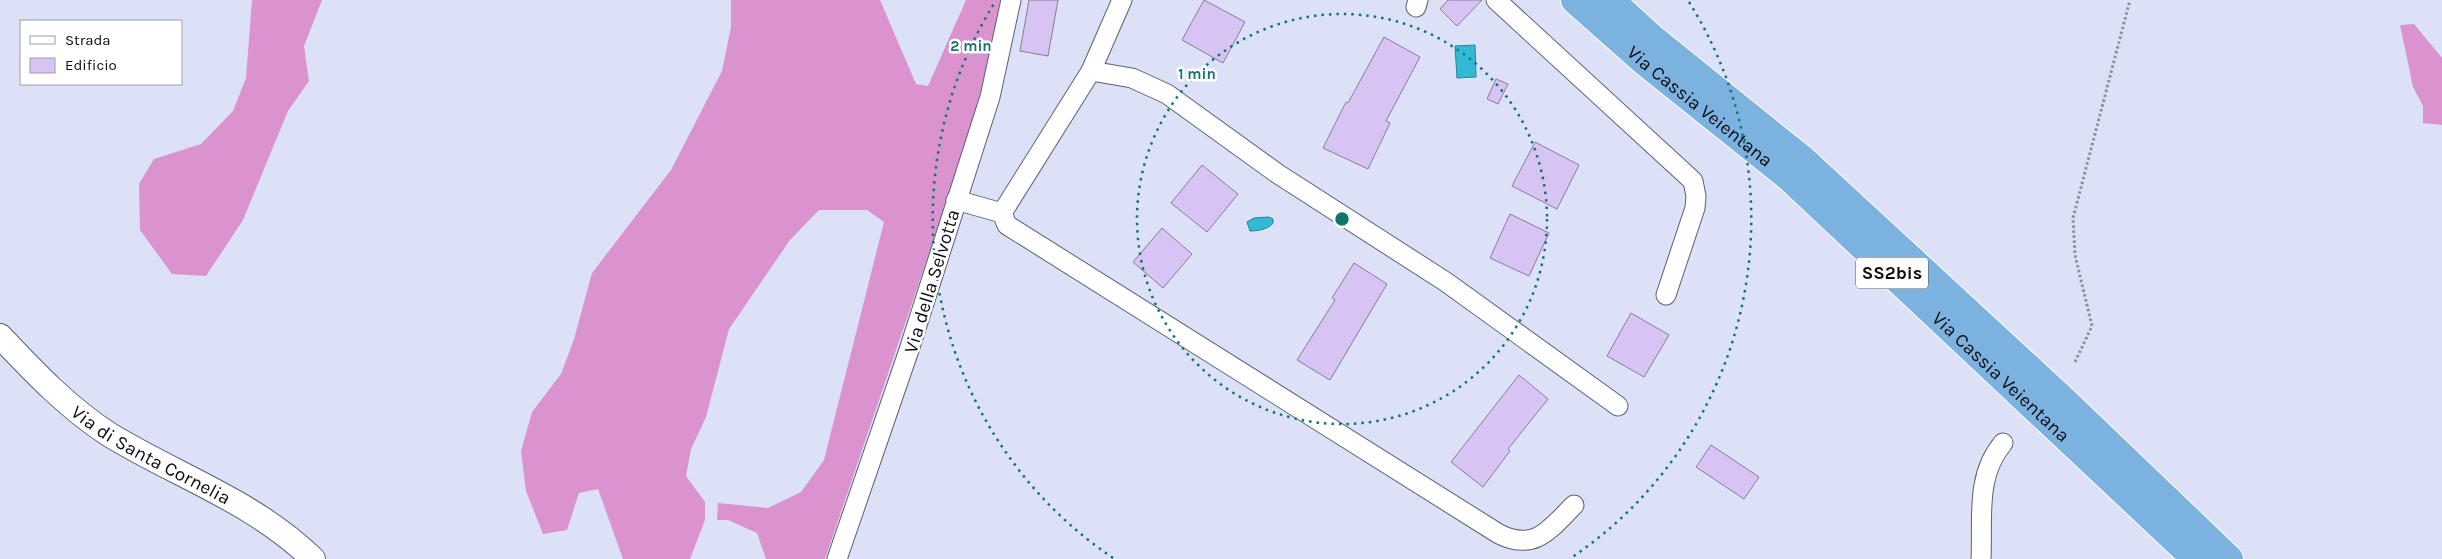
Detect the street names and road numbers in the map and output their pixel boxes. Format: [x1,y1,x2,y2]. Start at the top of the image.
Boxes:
street label: Via Cassia Veientana [1622,41,1777,172]
street label: Via della Selvotta [900,207,964,356]
road number: SS2bis [1856,258,1928,288]
street label: Via Cassia Veientana [1927,307,2074,447]
street label: Via di Santa Cornelia [67,401,234,510]

